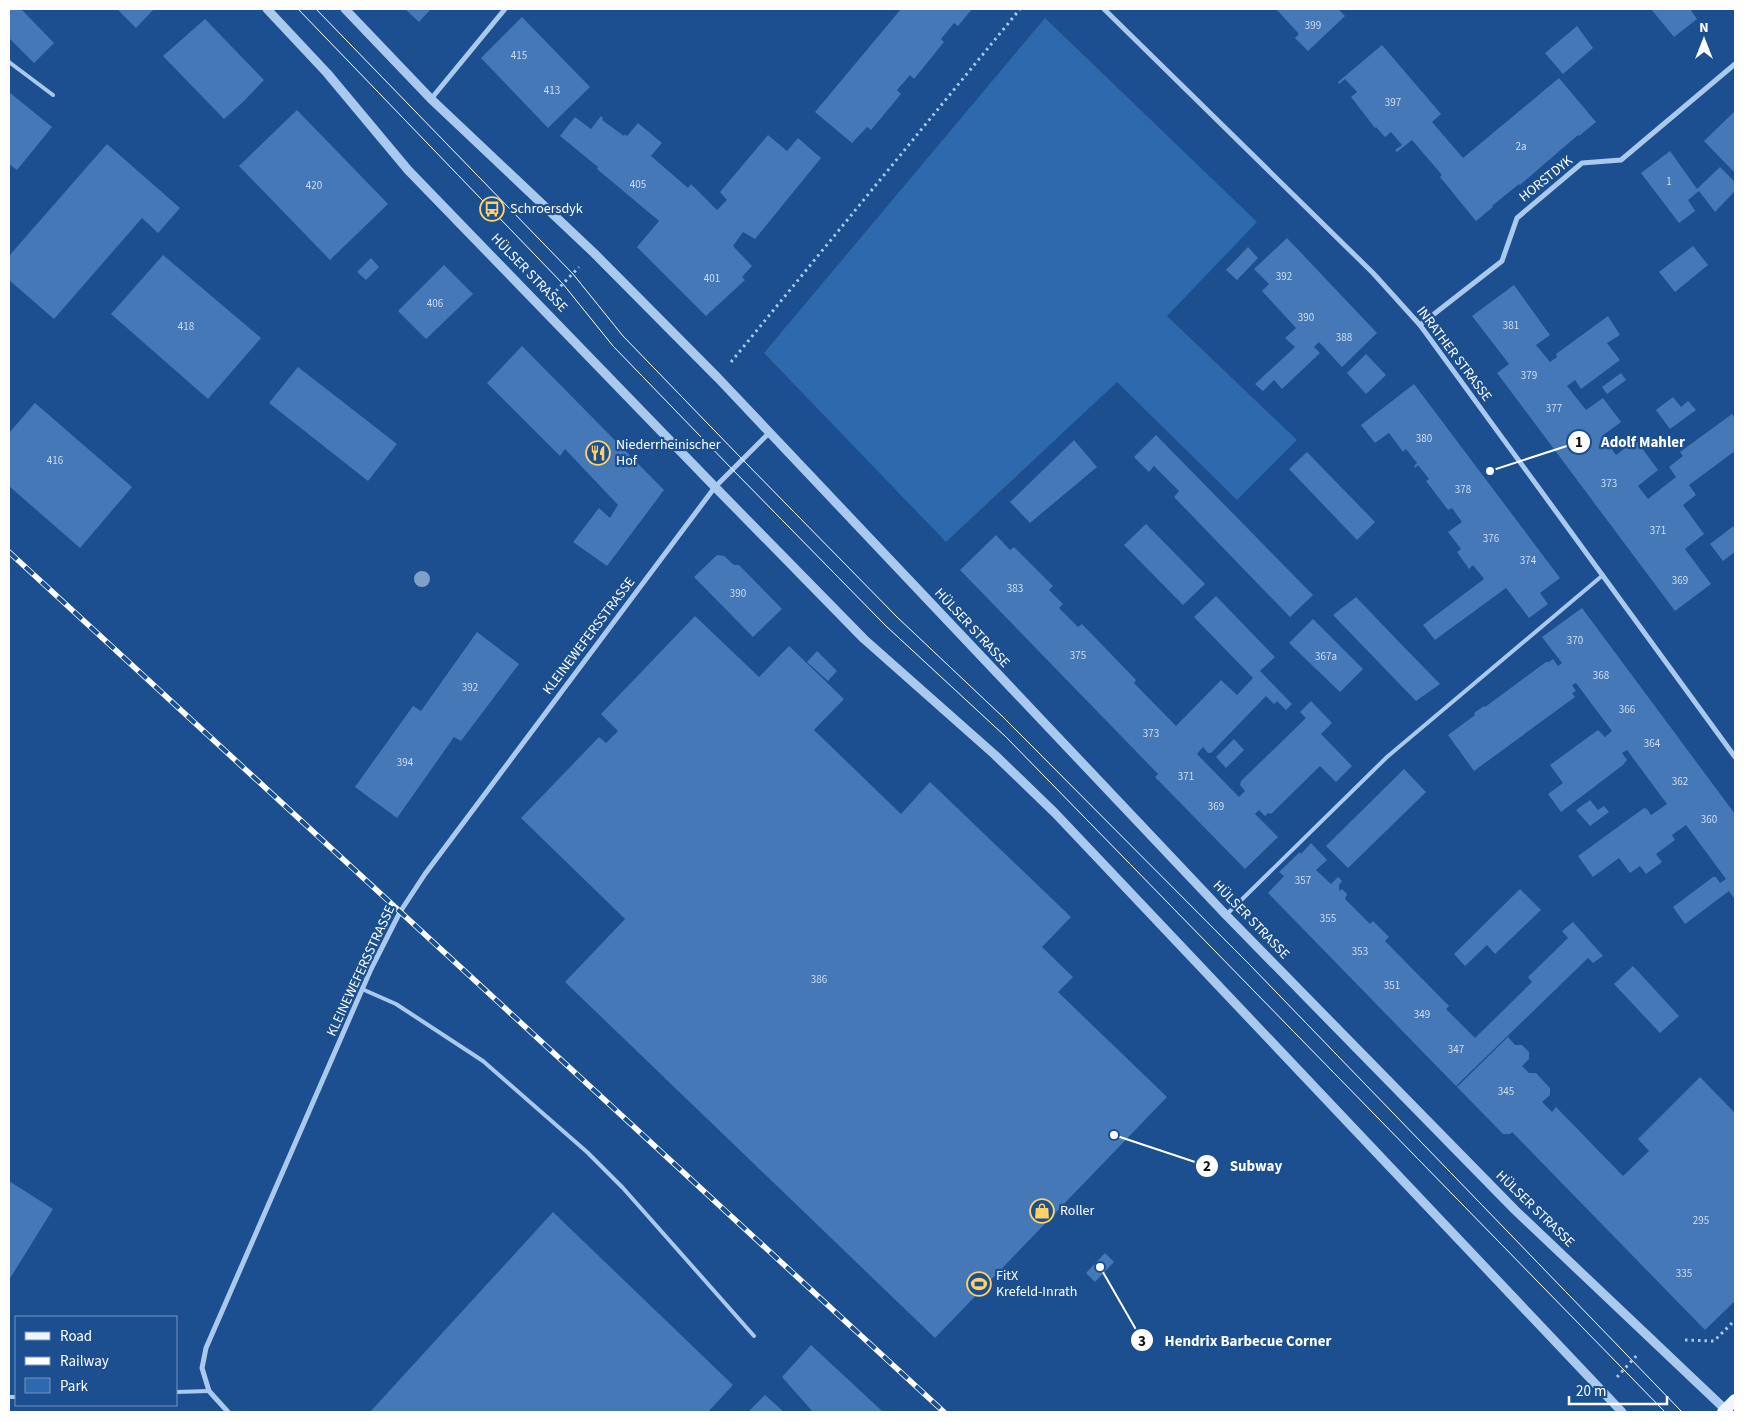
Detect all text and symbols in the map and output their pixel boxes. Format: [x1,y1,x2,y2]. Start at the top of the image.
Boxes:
north arrow [1679,15,1729,65]
house number: 399 [1305,18,1321,33]
text: N [1699,18,1709,38]
house number: 415 [511,48,527,63]
house number: 413 [544,83,560,98]
house number: 397 [1385,95,1401,110]
house number: 2a [1515,139,1527,154]
street label: HORSTDYK [1515,151,1578,207]
house number: 1 [1666,174,1672,189]
house number: 405 [630,177,646,192]
house number: 420 [306,178,322,193]
bus stop icon: Schroersdyk [479,196,505,222]
place label: Schroersdyk [510,199,583,219]
street label: HÜLSER STRASSE [486,229,572,317]
house number: 392 [1276,269,1292,284]
house number: 401 [704,271,720,286]
house number: 406 [427,296,444,311]
street label: INRATHER STRASSE [1412,302,1496,406]
house number: 390 [1298,310,1314,325]
house number: 381 [1503,318,1519,333]
house number: 418 [178,319,195,334]
house number: 388 [1336,330,1353,345]
house number: 379 [1521,368,1537,383]
house number: 377 [1546,401,1562,416]
callout: Adolf Mahler [1566,427,1695,457]
house number: 380 [1416,431,1432,446]
text: 1 [1575,432,1583,453]
text: Adolf Mahler [1600,432,1685,453]
place label: Niederrheinischer Hof [616,435,721,471]
restaurant icon: Niederrheinischer Hof [585,440,611,466]
house number: 416 [47,453,64,468]
house number: 373 [1601,476,1617,491]
house number: 378 [1455,482,1472,497]
house number: 371 [1650,523,1666,538]
house number: 376 [1483,531,1500,546]
house number: 374 [1520,553,1537,568]
street label: KLEINEWEFERSSTRASSE [538,573,640,699]
house number: 369 [1672,573,1688,588]
house number: 383 [1007,581,1023,596]
street label: HÜLSER STRASSE [930,584,1014,672]
house number: 390 [730,586,746,601]
house number: 370 [1567,633,1583,648]
house number: 375 [1070,648,1086,663]
house number: 367a [1315,649,1337,664]
house number: 368 [1593,668,1610,683]
house number: 392 [462,680,478,695]
house number: 366 [1619,702,1636,717]
house number: 373 [1143,726,1159,741]
house number: 364 [1644,736,1661,751]
house number: 394 [397,755,414,770]
house number: 371 [1178,769,1194,784]
house number: 362 [1672,774,1688,789]
house number: 369 [1208,799,1224,814]
house number: 360 [1701,812,1717,827]
house number: 357 [1295,873,1311,888]
street label: HÜLSER STRASSE [1208,876,1294,964]
street label: KLEINEWEFERSSTRASSE [322,902,400,1040]
house number: 355 [1320,911,1336,926]
house number: 353 [1352,944,1368,959]
house number: 386 [811,972,828,987]
house number: 351 [1384,978,1400,993]
house number: 349 [1414,1007,1430,1022]
house number: 347 [1448,1042,1464,1057]
house number: 345 [1498,1084,1514,1099]
callout: Subway [1195,1151,1293,1181]
text: 2 [1203,1156,1211,1177]
text: Subway [1230,1156,1282,1177]
street label: HÜLSER STRASSE [1491,1166,1579,1252]
shop icon: Roller [1029,1198,1055,1224]
place label: Roller [1060,1201,1094,1221]
house number: 295 [1693,1213,1709,1228]
place label: FitX Krefeld-Inrath [996,1266,1077,1302]
house number: 335 [1676,1266,1692,1281]
sports icon: FitX Krefeld-Inrath [966,1271,992,1297]
legend [15,1316,178,1406]
callout: Hendrix Barbecue Corner [1129,1325,1341,1355]
text: Road [60,1326,92,1347]
text: 3 [1138,1331,1146,1352]
text: Hendrix Barbecue Corner [1165,1331,1331,1352]
text: Railway [60,1351,109,1372]
scale bar [1569,1374,1666,1406]
text: Park [60,1376,89,1397]
text: 20 m [1576,1381,1606,1402]

